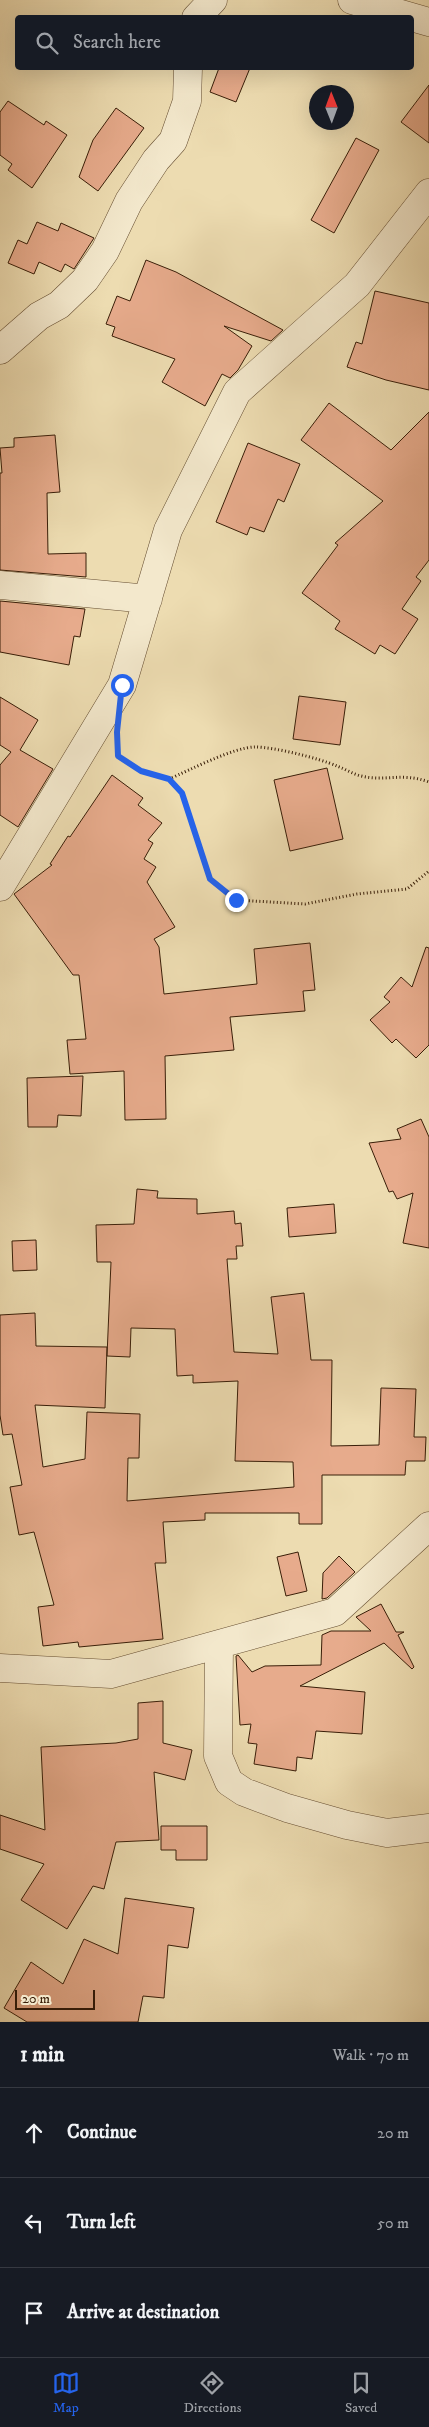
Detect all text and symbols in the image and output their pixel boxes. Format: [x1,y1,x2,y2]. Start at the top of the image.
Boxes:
search box [15,15,414,70]
icon: search [33,29,61,57]
text: Search here [73,31,161,54]
north arrow [309,85,354,130]
route start [111,674,134,697]
route end [225,889,248,912]
scale bar [15,1987,95,2010]
text: 20 m [22,1990,50,2008]
text: 1 min [20,2042,64,2068]
text: Walk · 70 m [333,2045,409,2065]
icon: ahead [20,2119,48,2147]
text: Continue [67,2121,137,2144]
text: 20 m [377,2123,409,2143]
icon: left [20,2209,48,2237]
text: Turn left [67,2211,136,2234]
text: 50 m [377,2213,409,2233]
icon: arrive [20,2299,48,2327]
text: Arrive at destination [67,2301,219,2324]
tab: Map [52,2369,80,2417]
tab: Directions [183,2369,241,2417]
tab: Saved [345,2369,377,2417]

